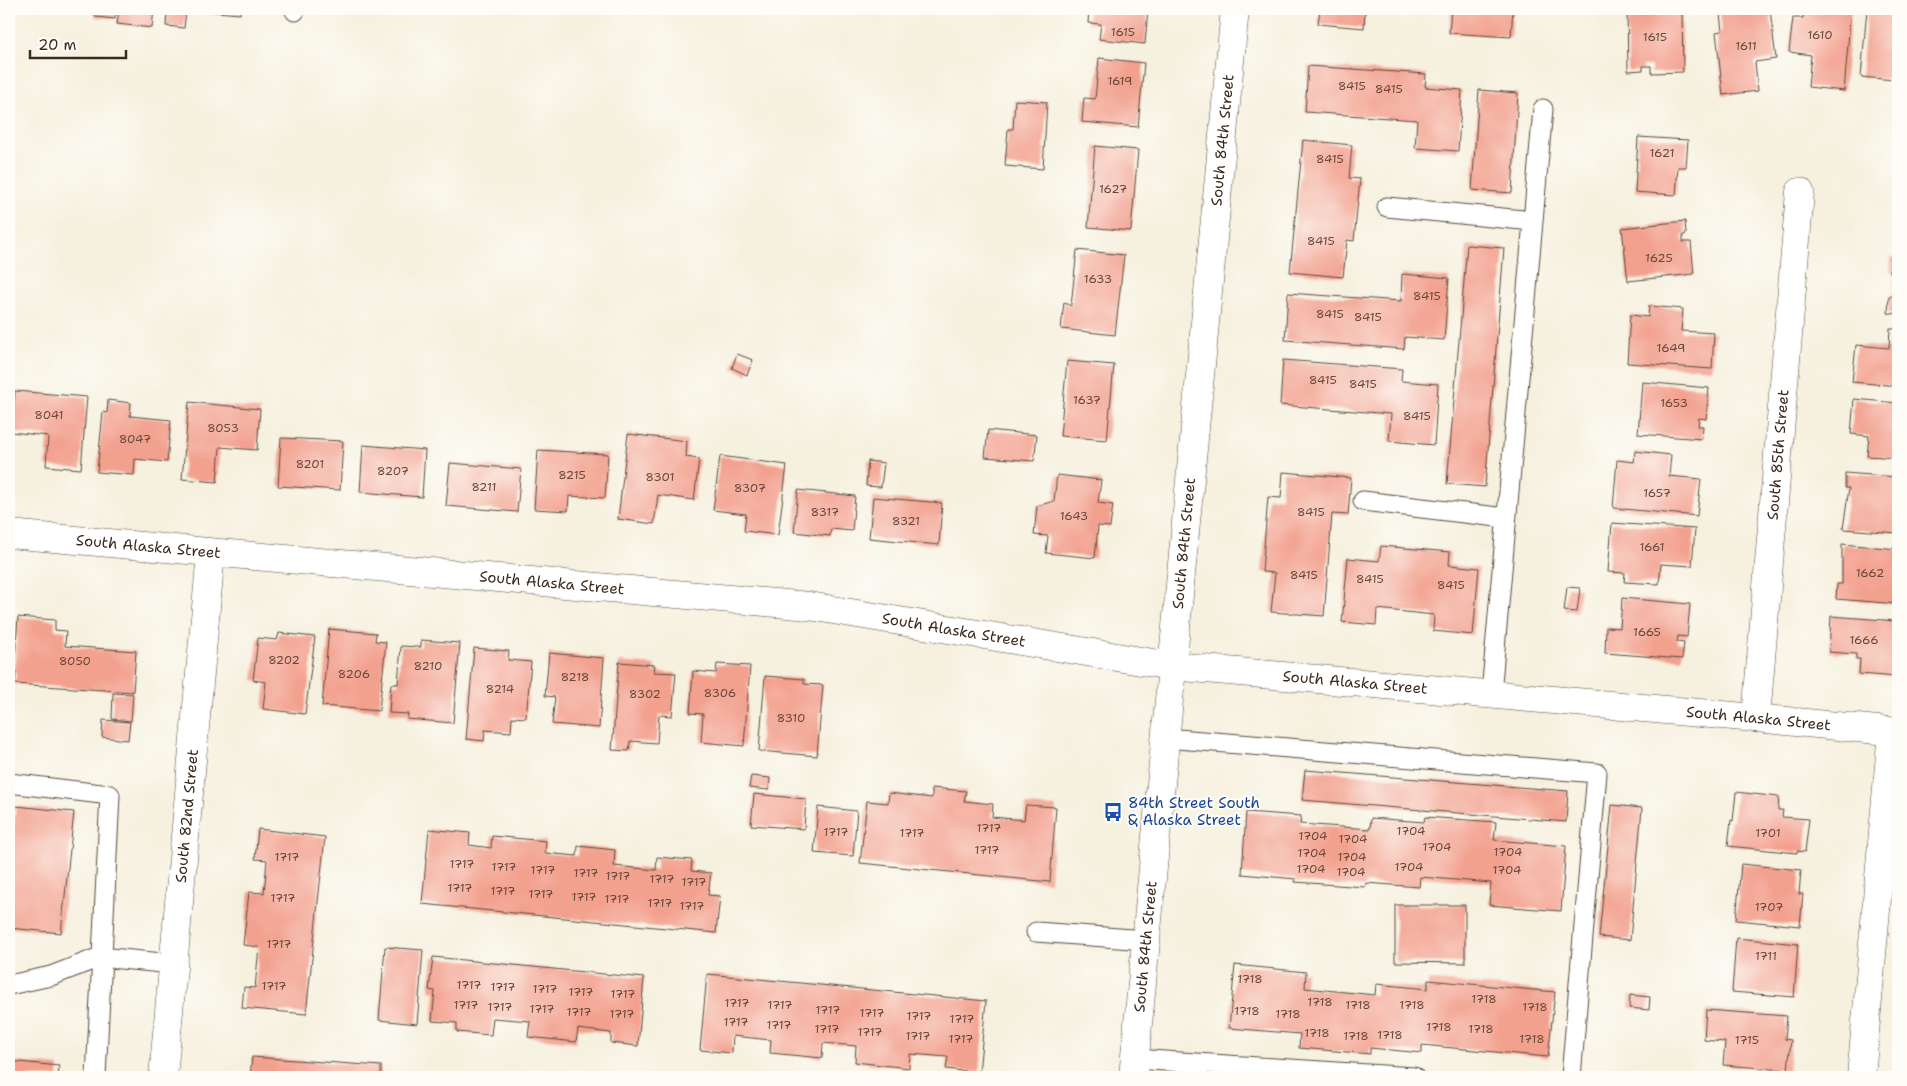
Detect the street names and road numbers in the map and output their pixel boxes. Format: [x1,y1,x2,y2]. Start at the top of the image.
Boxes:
street label: South 84th Street [1206,74,1239,207]
street label: South 85th Street [1763,389,1793,521]
street label: South 84th Street [1168,477,1200,610]
street label: South Alaska Street [75,530,222,563]
street label: South Alaska Street [479,566,625,599]
street label: South Alaska Street [880,608,1027,652]
street label: South Alaska Street [1282,666,1428,699]
street label: South Alaska Street [1685,702,1832,735]
street label: South 82nd Street [171,748,203,884]
street label: South 84th Street [1129,880,1162,1013]

